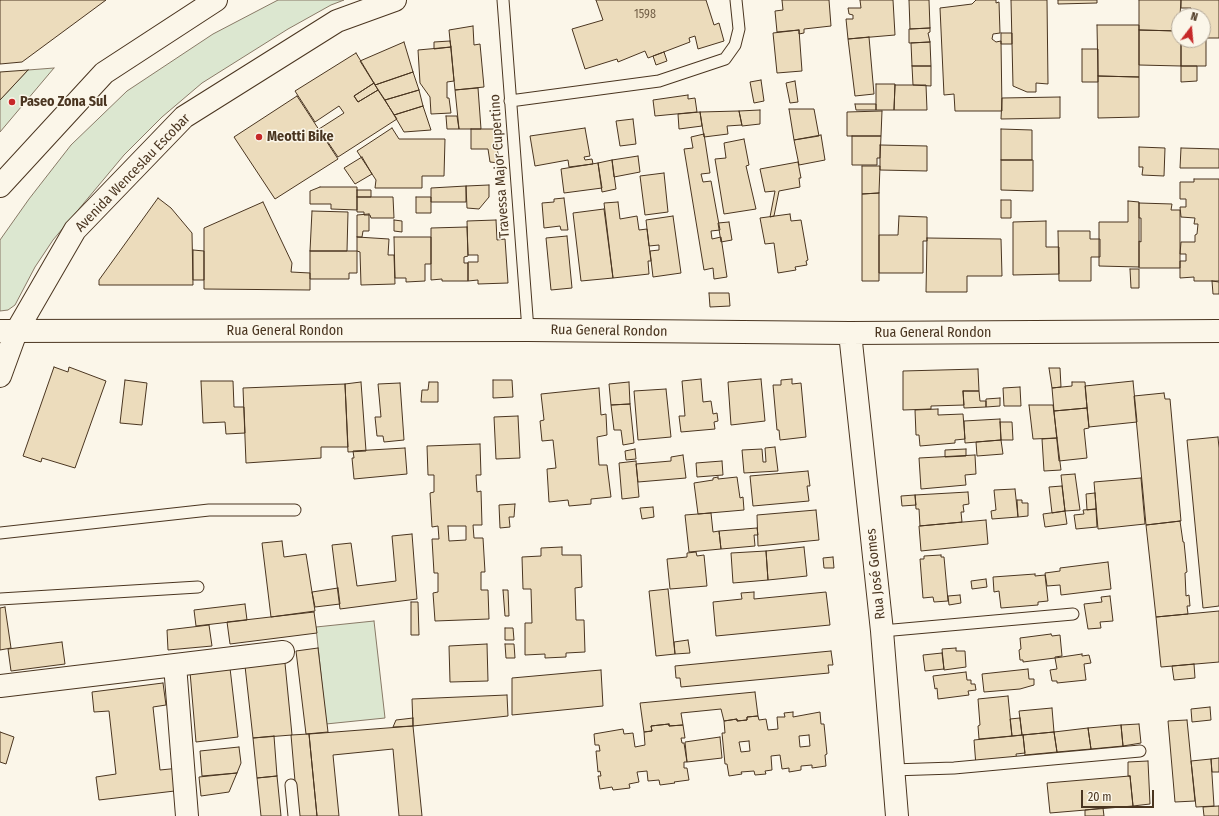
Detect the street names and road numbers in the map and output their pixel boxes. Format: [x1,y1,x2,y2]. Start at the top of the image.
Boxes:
street label: Travessa Major Cupertino [487,94,513,238]
street label: Avenida Wenceslau Escobar [72,110,194,236]
street label: Rua General Rondon [550,322,668,340]
street label: Rua General Rondon [227,323,343,339]
street label: Rua General Rondon [875,325,991,341]
street label: Rua José Gomes [863,528,889,620]

